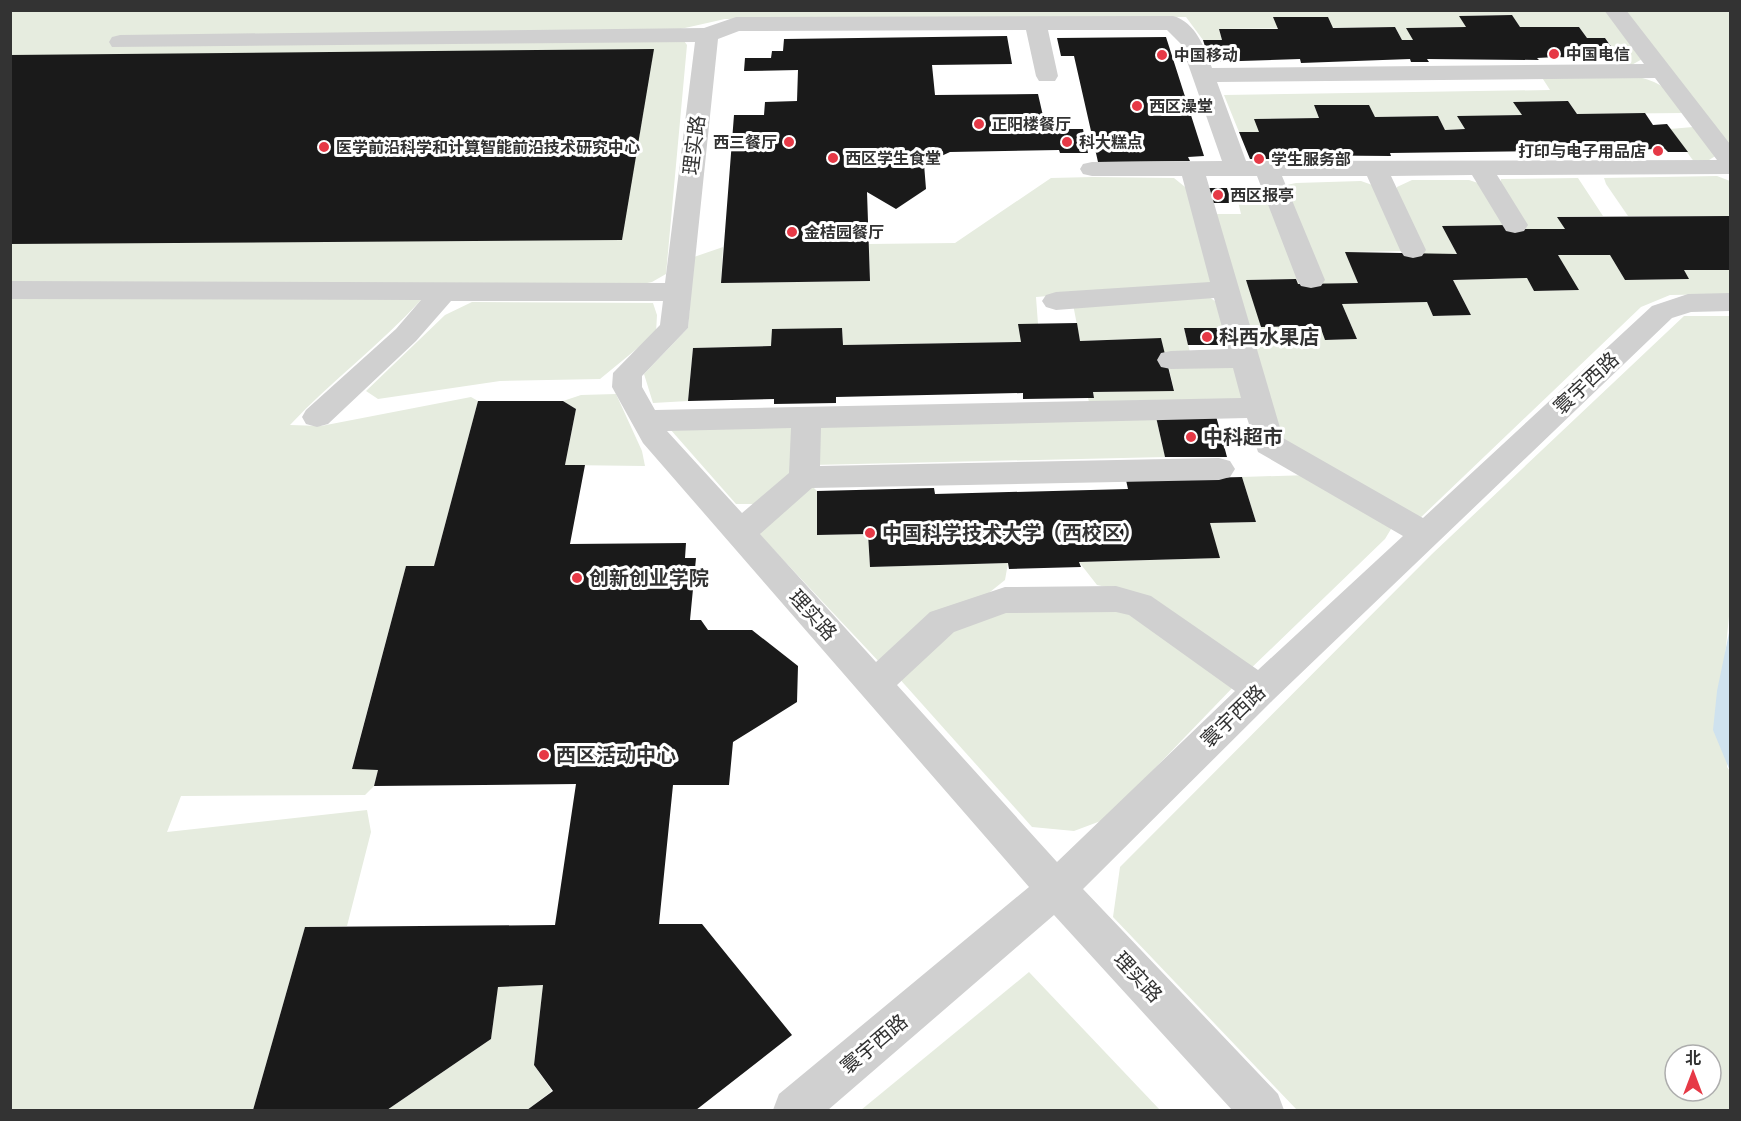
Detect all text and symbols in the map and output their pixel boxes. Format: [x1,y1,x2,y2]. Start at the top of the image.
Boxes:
place label: 中国电信 [1566,43,1630,65]
place label: 中国移动 [1174,44,1238,66]
marker: 中国电信 [1547,47,1561,61]
marker: 中国移动 [1155,48,1169,62]
place label: 西区澡堂 [1149,95,1213,117]
marker: 西区澡堂 [1130,99,1144,113]
place label: 正阳楼餐厅 [991,113,1071,135]
street label: 理实路 [676,114,711,176]
marker: 正阳楼餐厅 [972,117,986,131]
place label: 西三餐厅 [713,131,777,153]
place label: 科大糕点 [1079,131,1143,153]
marker: 西三餐厅 [782,135,796,149]
marker: 科大糕点 [1060,135,1074,149]
place label: 医学前沿科学和计算智能前沿技术研究中心 [336,136,640,158]
marker: 医学前沿科学和计算智能前沿技术研究中心 [317,140,331,154]
place label: 打印与电子用品店 [1518,140,1646,162]
marker: 打印与电子用品店 [1651,144,1665,158]
place label: 西区学生食堂 [845,147,941,169]
place label: 学生服务部 [1271,148,1351,170]
marker: 西区学生食堂 [826,151,840,165]
marker: 学生服务部 [1252,152,1266,166]
place label: 西区报亭 [1230,184,1294,206]
marker: 西区报亭 [1211,188,1225,202]
place label: 金桔园餐厅 [804,221,884,243]
marker: 金桔园餐厅 [785,225,799,239]
place label: 科西水果店 [1219,323,1319,350]
marker: 科西水果店 [1200,330,1214,344]
street label: 寰宇西路 [1547,345,1624,420]
place label: 中科超市 [1203,423,1283,450]
marker: 中科超市 [1184,430,1198,444]
place label: 中国科学技术大学（西校区） [882,519,1142,546]
marker: 中国科学技术大学（西校区） [863,526,877,540]
place label: 创新创业学院 [589,564,709,591]
marker: 创新创业学院 [570,571,584,585]
street label: 理实路 [783,583,843,646]
street label: 寰宇西路 [1195,678,1271,753]
place label: 西区活动中心 [556,741,676,768]
marker: 西区活动中心 [537,748,551,762]
street label: 理实路 [1108,946,1169,1008]
street label: 寰宇西路 [834,1008,913,1080]
north arrow [1663,1043,1723,1103]
text: 北 [1685,1047,1701,1069]

